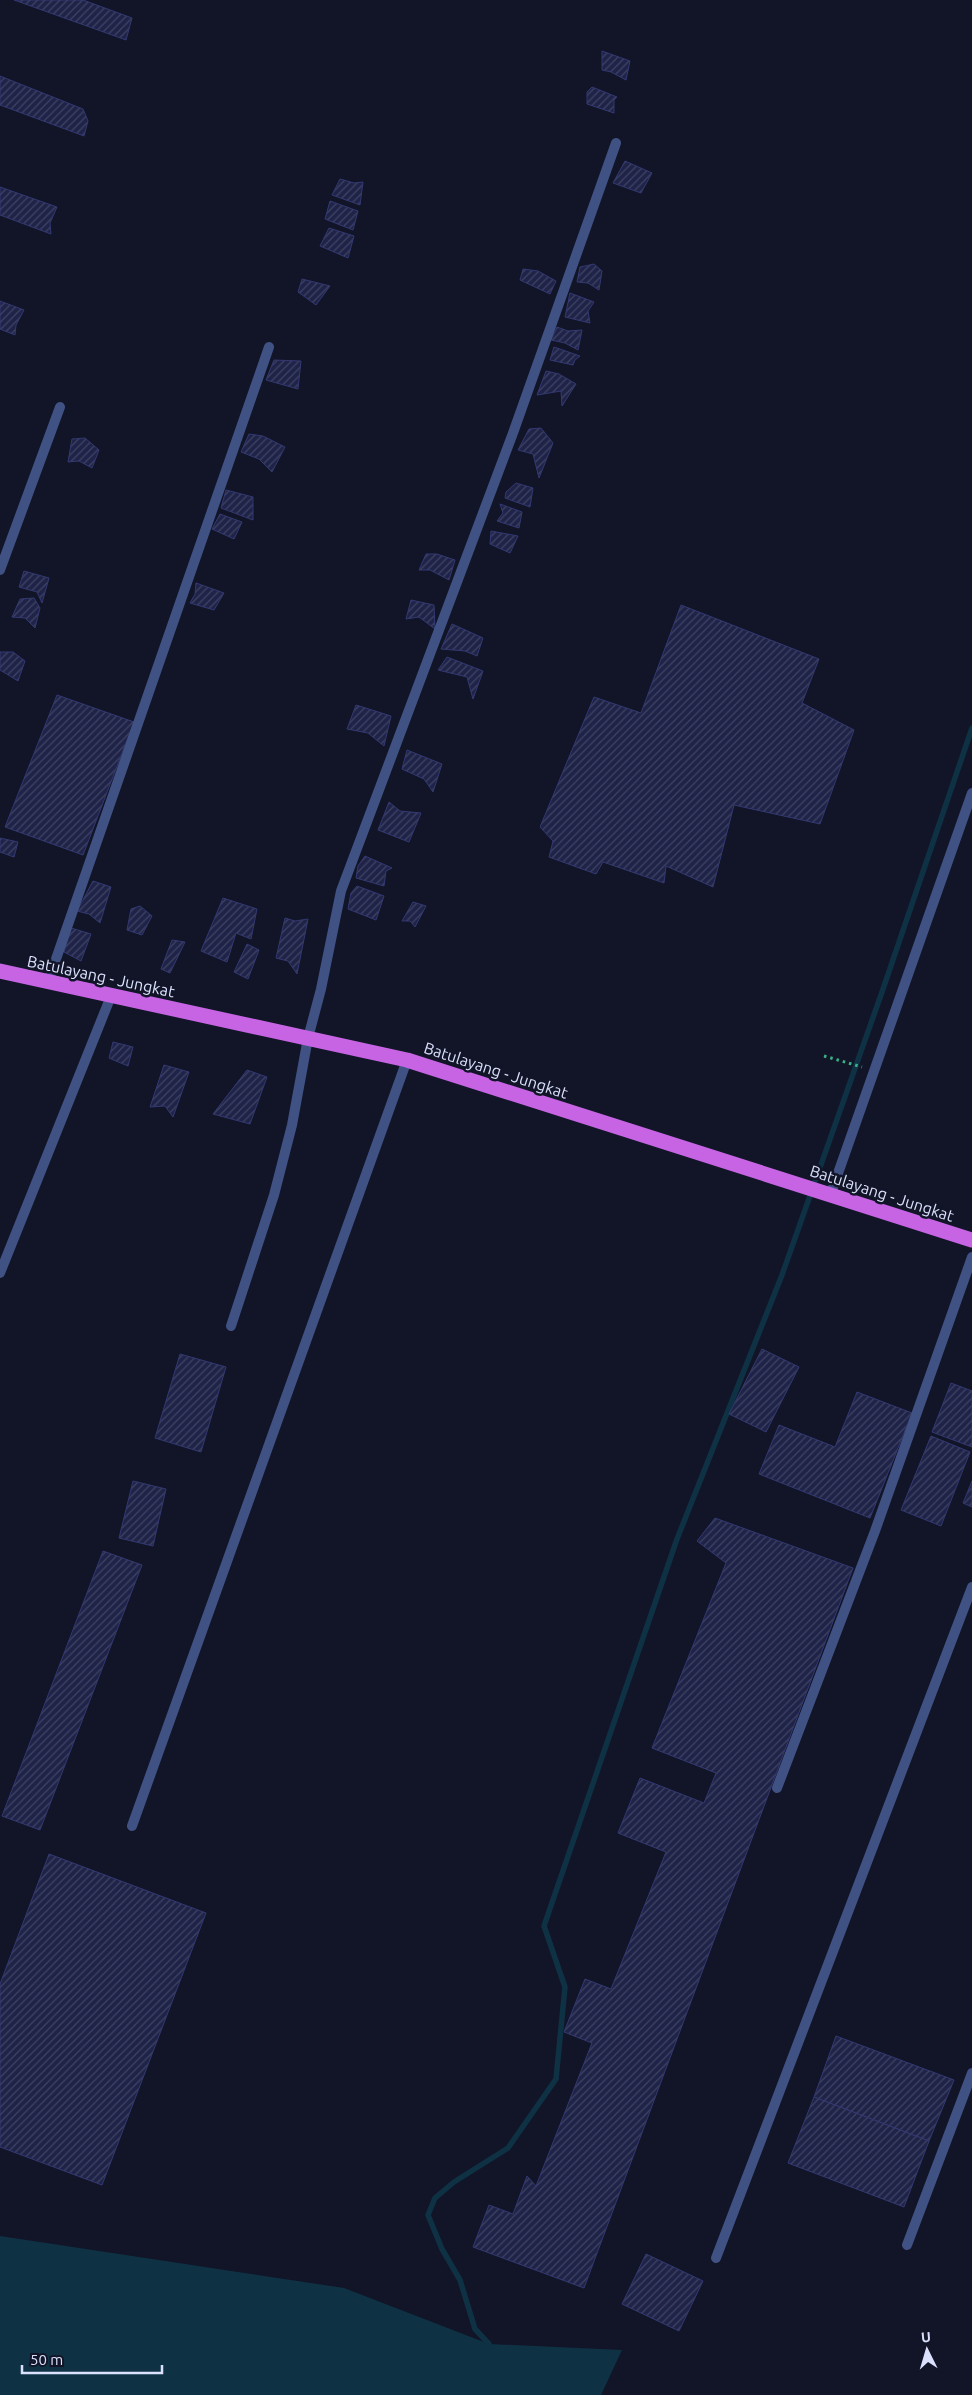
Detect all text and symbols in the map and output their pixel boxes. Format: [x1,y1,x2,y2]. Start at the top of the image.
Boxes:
street label: Batulayang - Jungkat [26,952,177,1001]
street label: Batulayang - Jungkat [422,1038,571,1102]
street label: Batulayang - Jungkat [808,1161,957,1225]
north arrow [902,2325,952,2375]
text: U [920,2329,931,2345]
scale bar [22,2342,162,2374]
text: 50 m [30,2351,63,2368]

